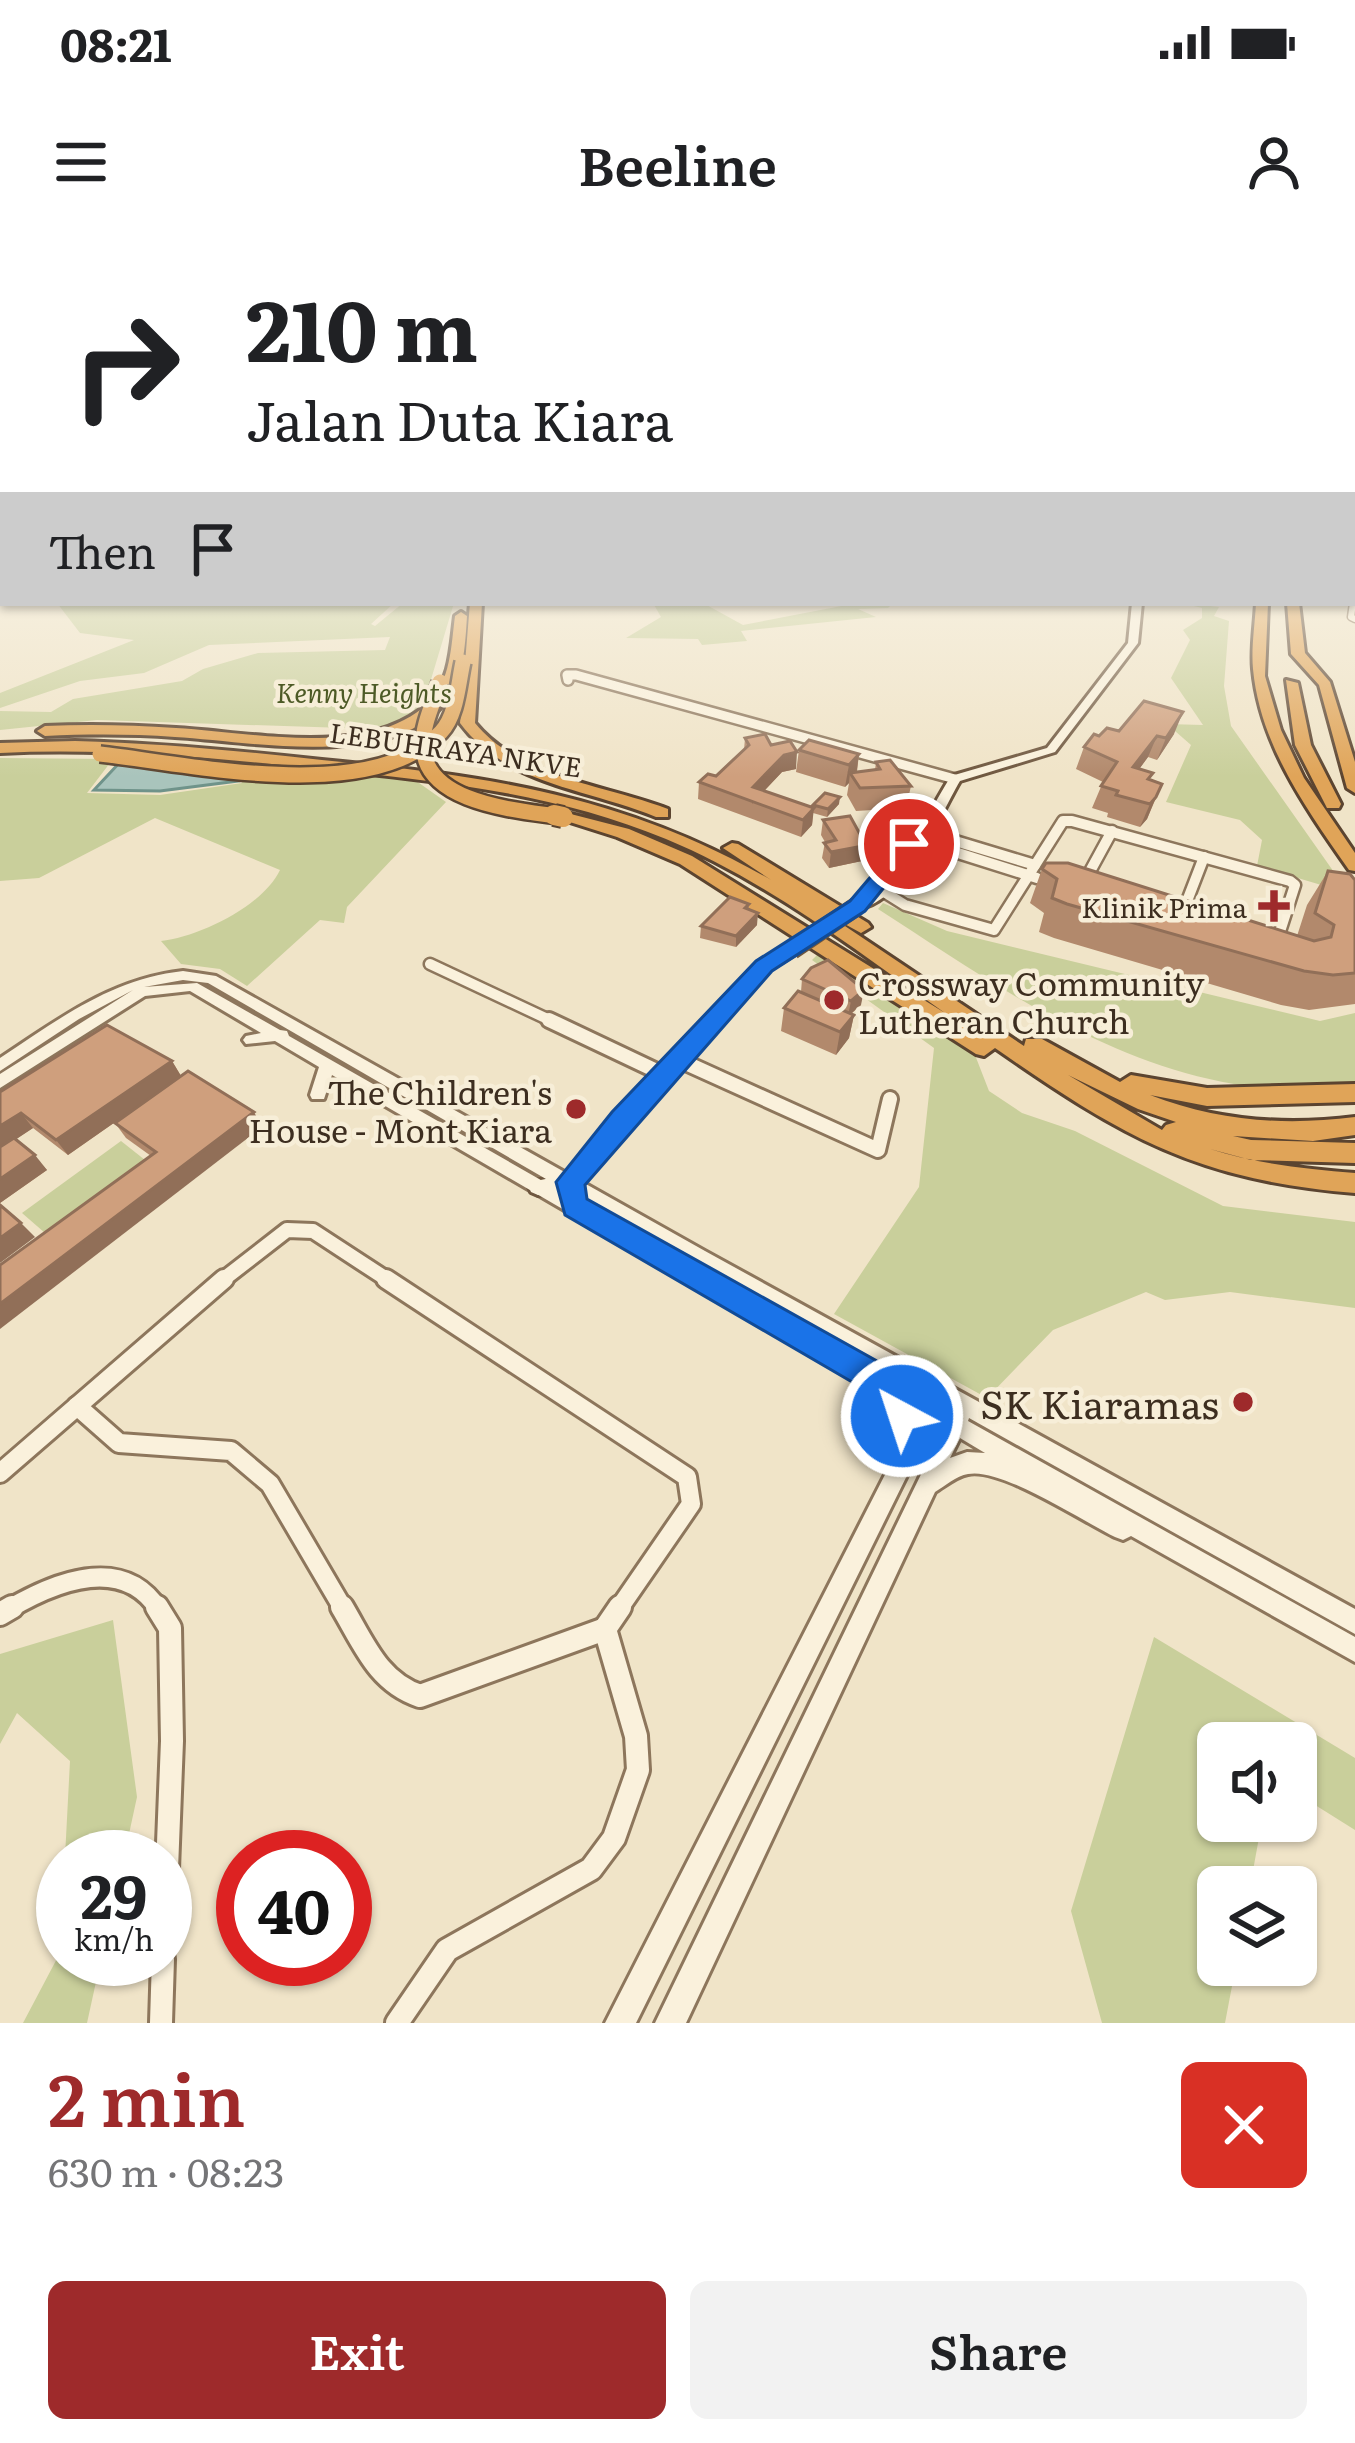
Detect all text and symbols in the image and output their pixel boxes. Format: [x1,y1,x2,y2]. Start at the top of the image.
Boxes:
text: 08:21 [60,9,172,76]
text: Beeline [578,122,777,203]
icon: menu [48,129,114,195]
icon: person [1241,129,1307,195]
text: 210 m [246,263,478,388]
icon: right [48,288,204,444]
text: Jalan Duta Kiara [246,377,673,458]
text: Then [48,516,156,583]
icon: arrive [180,516,246,582]
park label: Kenny Heights [276,671,452,711]
street label: LEBUHRAYA NKVE [327,711,585,785]
pin [858,793,960,895]
icon: arrive [876,811,942,877]
place label: Klinik Prima [1081,886,1247,926]
marker: Klinik Prima [1258,890,1290,922]
place label: Crossway Community Lutheran Church [858,957,1205,1044]
marker: Crossway Community Lutheran Church [821,987,847,1013]
place label: The Children's House - Mont Kiara [249,1066,552,1153]
marker: The Children's House - Mont Kiara [563,1096,589,1122]
position arrow [839,1353,965,1479]
place label: SK Kiaramas [980,1373,1219,1431]
marker: SK Kiaramas [1230,1389,1256,1415]
map controls [1197,1722,1317,1986]
button: sound [1197,1722,1317,1842]
speed limit sign: 40 [216,1830,372,1986]
text: 29 [81,1848,147,1937]
button: layers [1197,1866,1317,1986]
text: km/h [74,1916,154,1960]
text: 2 min [48,2042,246,2149]
button: close [1181,2062,1307,2188]
text: 630 m · 08:23 [48,2141,284,2199]
button: Exit [48,2281,666,2419]
button: Share [690,2281,1307,2419]

